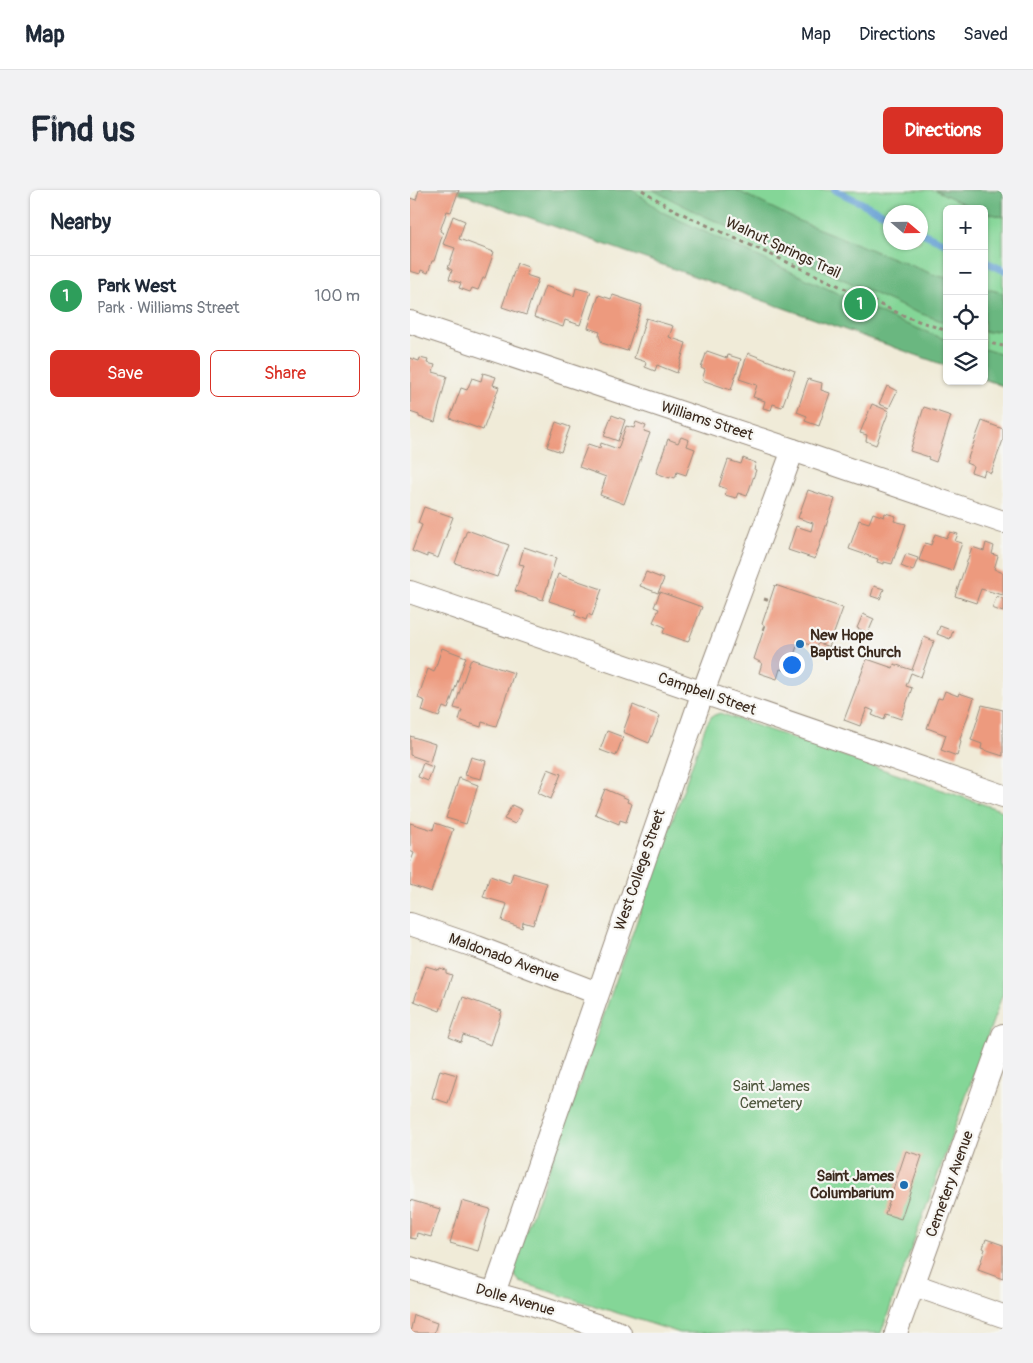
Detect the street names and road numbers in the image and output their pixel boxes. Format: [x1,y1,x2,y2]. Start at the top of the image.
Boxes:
street label: Walnut Springs Trail [722,213,844,283]
street label: Williams Street [658,397,756,445]
street label: Campbell Street [655,668,759,720]
street label: West College Street [610,806,670,933]
street label: Maldonado Avenue [446,929,562,987]
street label: Cemetery Avenue [922,1128,978,1240]
street label: Dolle Avenue [473,1280,557,1321]

